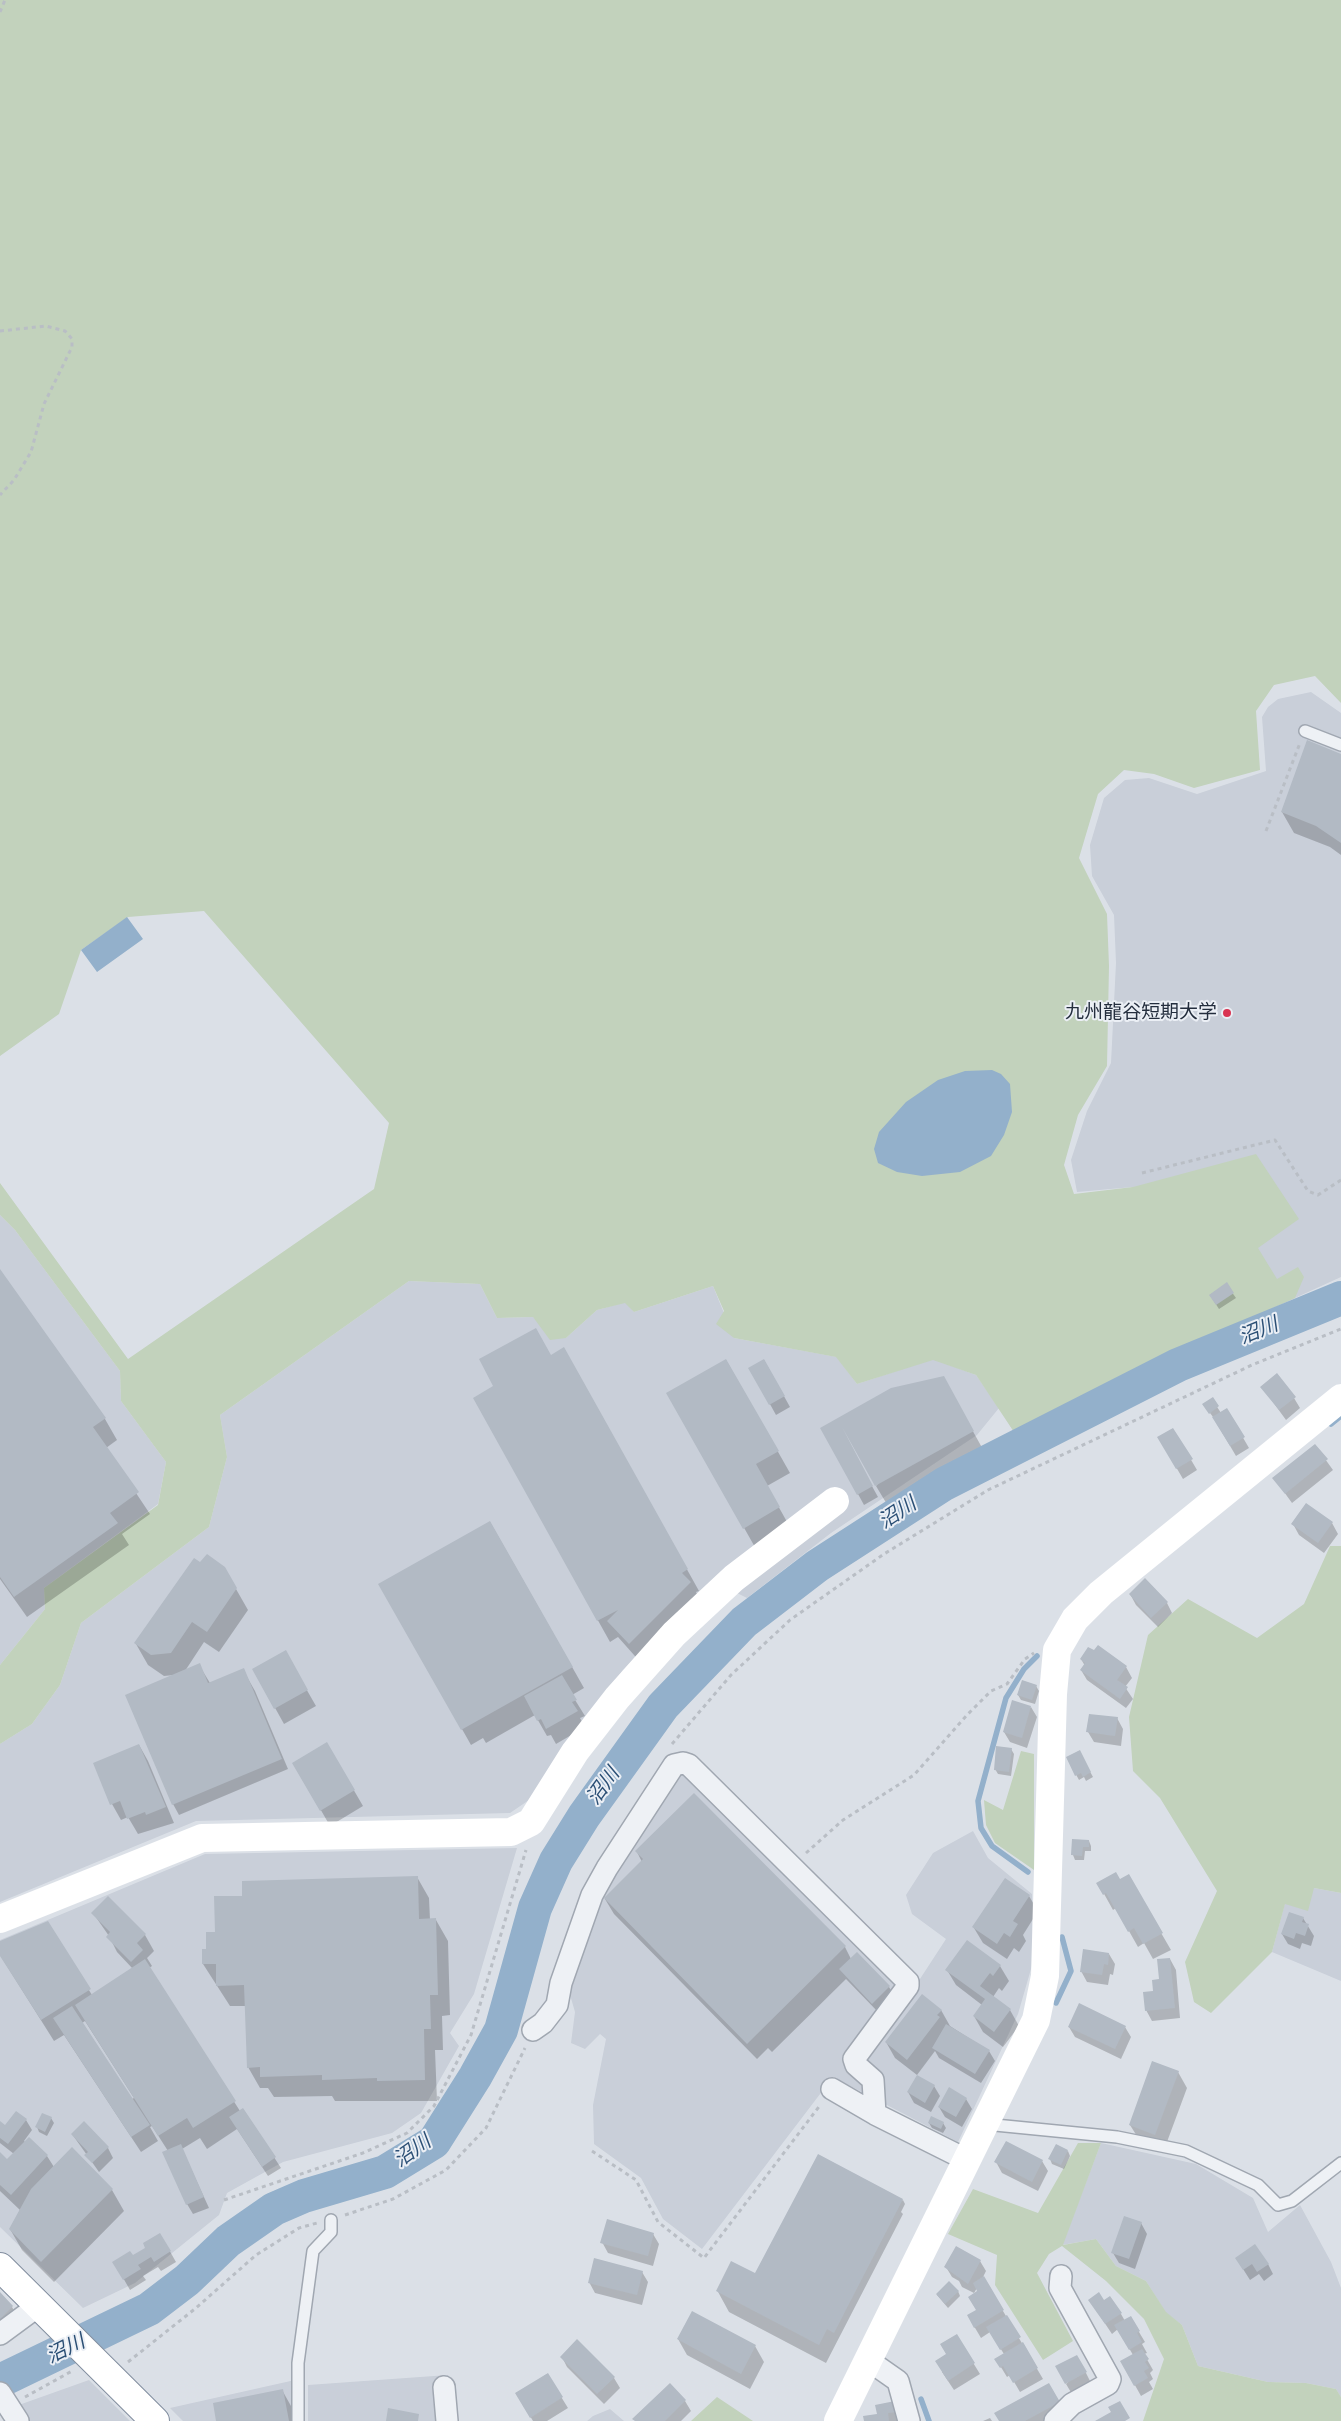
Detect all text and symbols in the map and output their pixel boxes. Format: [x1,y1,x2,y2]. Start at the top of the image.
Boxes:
place label: 九州龍谷短期大学 [1065,1002,1217,1024]
marker: 九州龍谷短期大学 [1221,1007,1233,1019]
water label: 沼川 [1236,1313,1282,1351]
water label: 沼川 [875,1493,921,1535]
water label: 沼川 [583,1764,625,1810]
water label: 沼川 [390,2131,436,2173]
water label: 沼川 [43,2330,89,2370]

